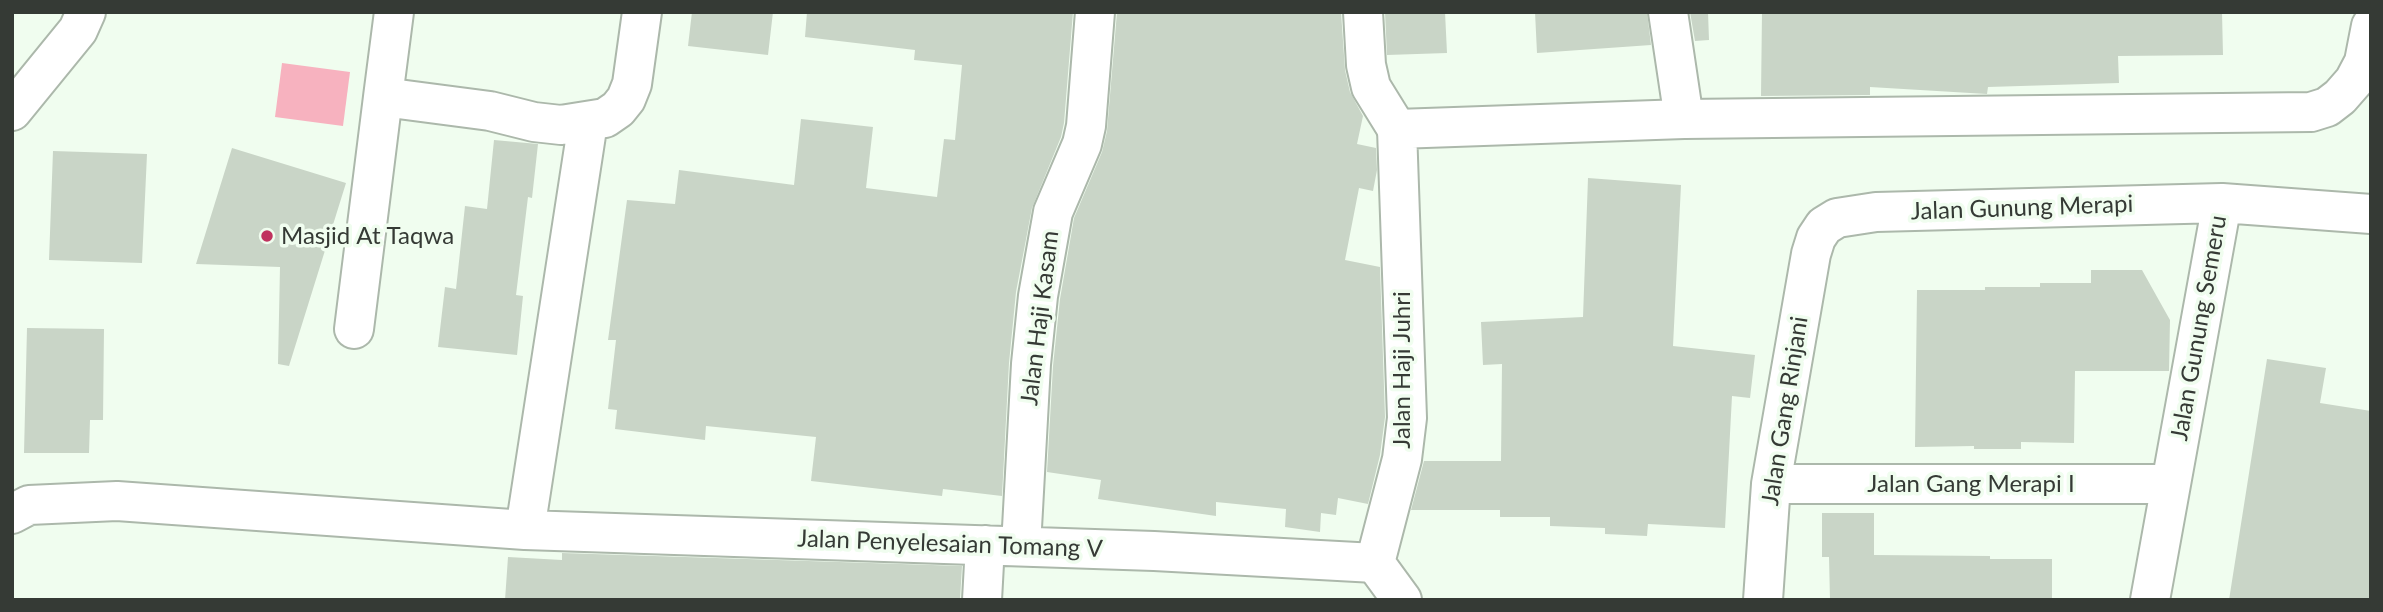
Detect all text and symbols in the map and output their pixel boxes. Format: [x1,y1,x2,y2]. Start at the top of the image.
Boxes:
street label: Jalan Gunung Merapi [1910,190,2134,226]
street label: Jalan Gunung Semeru [2165,213,2233,443]
place label: Masjid At Taqwa [281,222,454,250]
marker: Masjid At Taqwa [259,228,275,244]
street label: Jalan Haji Kasam [1015,229,1065,407]
street label: Jalan Haji Juhri [1388,291,1416,449]
street label: Jalan Gang Rinjani [1756,314,1814,508]
street label: Jalan Gang Merapi I [1867,470,2075,498]
street label: Jalan Penyelesaian Tomang V [797,524,1103,564]

